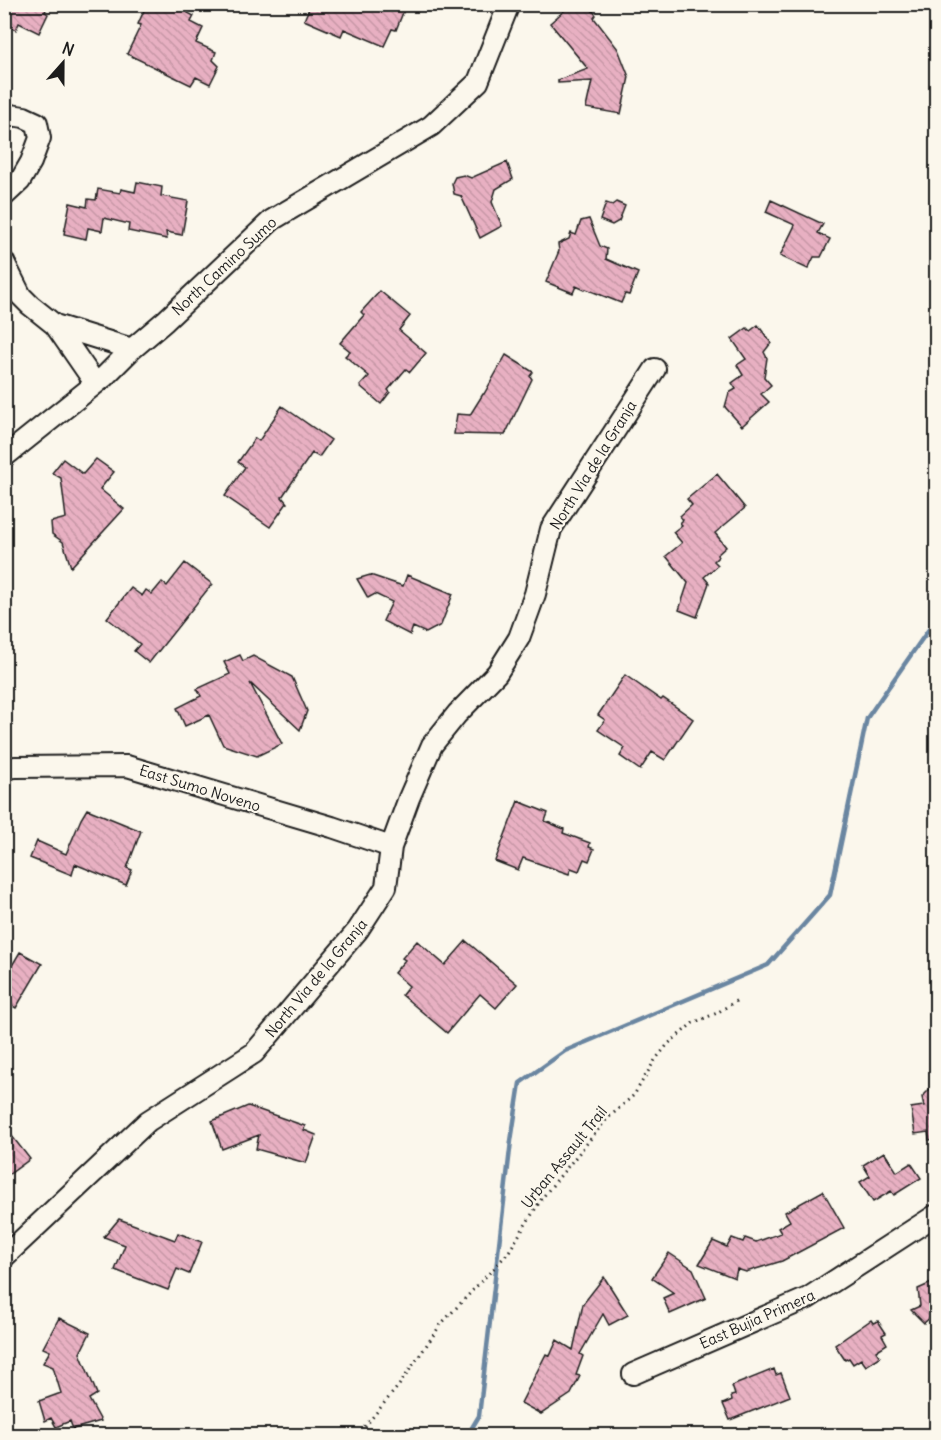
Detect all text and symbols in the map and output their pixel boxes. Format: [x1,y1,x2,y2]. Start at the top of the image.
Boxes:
north arrow [33,33,93,93]
text: N [60,38,77,60]
street label: North Camino Sumo [168,213,280,319]
street label: North Via de la Granja [546,397,641,533]
street label: East Sumo Noveno [137,760,263,816]
street label: North Via de la Granja [261,915,371,1041]
street label: Urban Assault Trail [517,1102,611,1212]
street label: East Bujia Primera [696,1285,818,1353]

